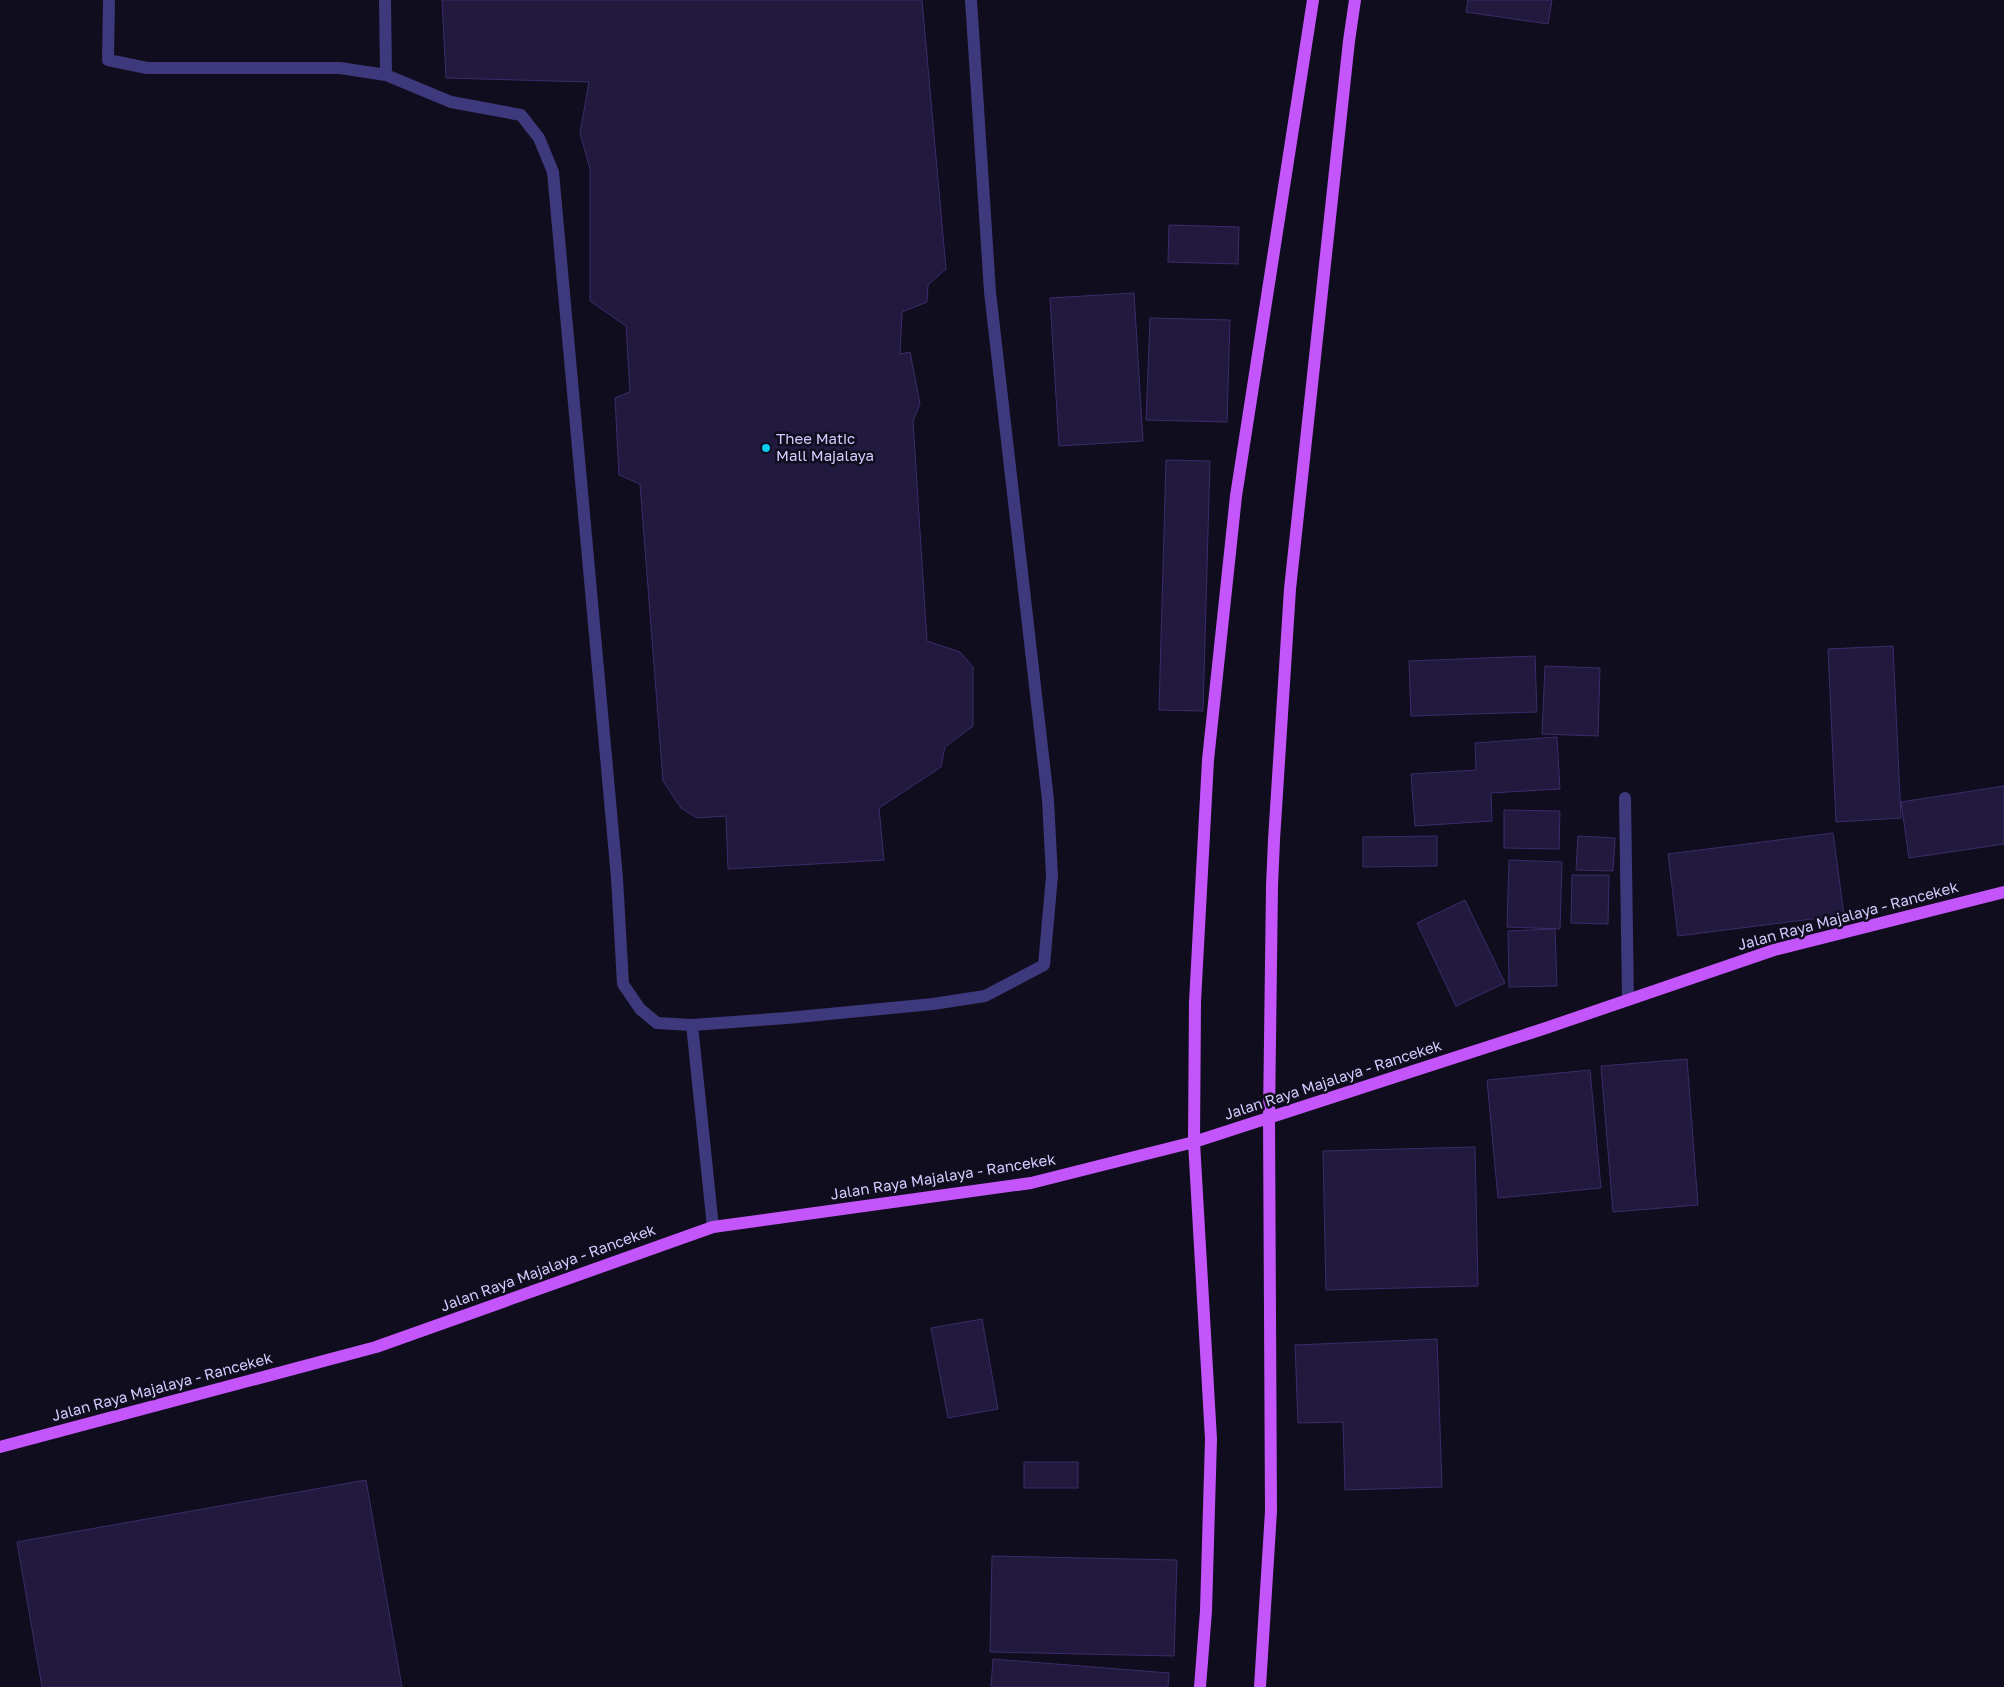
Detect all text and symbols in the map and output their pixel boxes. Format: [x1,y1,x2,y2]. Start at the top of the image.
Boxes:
place label: Thee Matic Mall Majalaya [776,429,874,464]
marker: Thee Matic Mall Majalaya [760,442,772,454]
street label: Jalan Raya Majalaya - Rancekek [1735,877,1961,953]
street label: Jalan Raya Majalaya - Rancekek [1222,1035,1444,1123]
street label: Jalan Raya Majalaya - Rancekek [829,1149,1057,1203]
street label: Jalan Raya Majalaya - Rancekek [437,1219,658,1314]
street label: Jalan Raya Majalaya - Rancekek [49,1348,275,1424]

